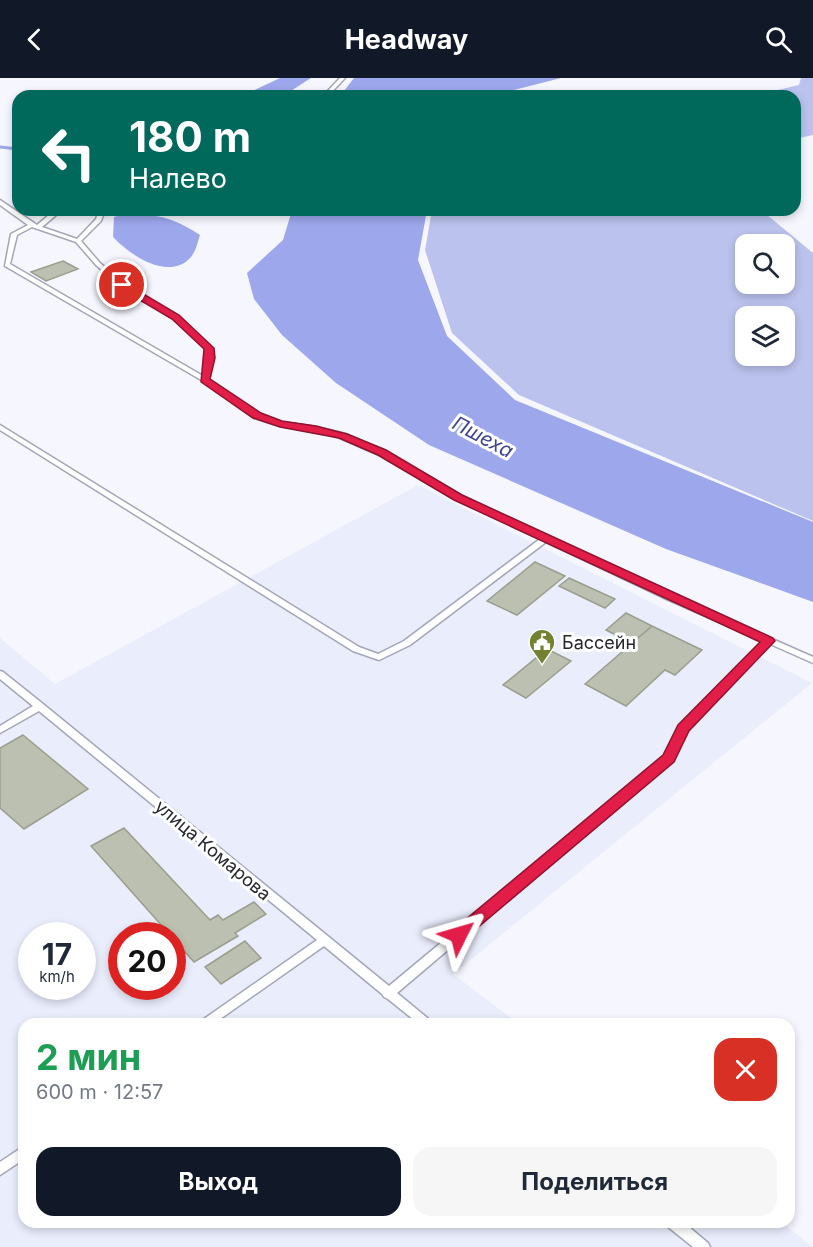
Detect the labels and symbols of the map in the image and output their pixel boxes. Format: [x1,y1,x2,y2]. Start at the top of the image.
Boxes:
pin [96,259,147,310]
water label: Пшеха [448,411,518,463]
public building icon: Бассейн [527,627,557,665]
place label: Бассейн [562,632,636,653]
street label: улица Комарова [151,796,275,904]
position arrow [427,903,491,967]
speed limit sign: 20 [108,922,186,1000]

